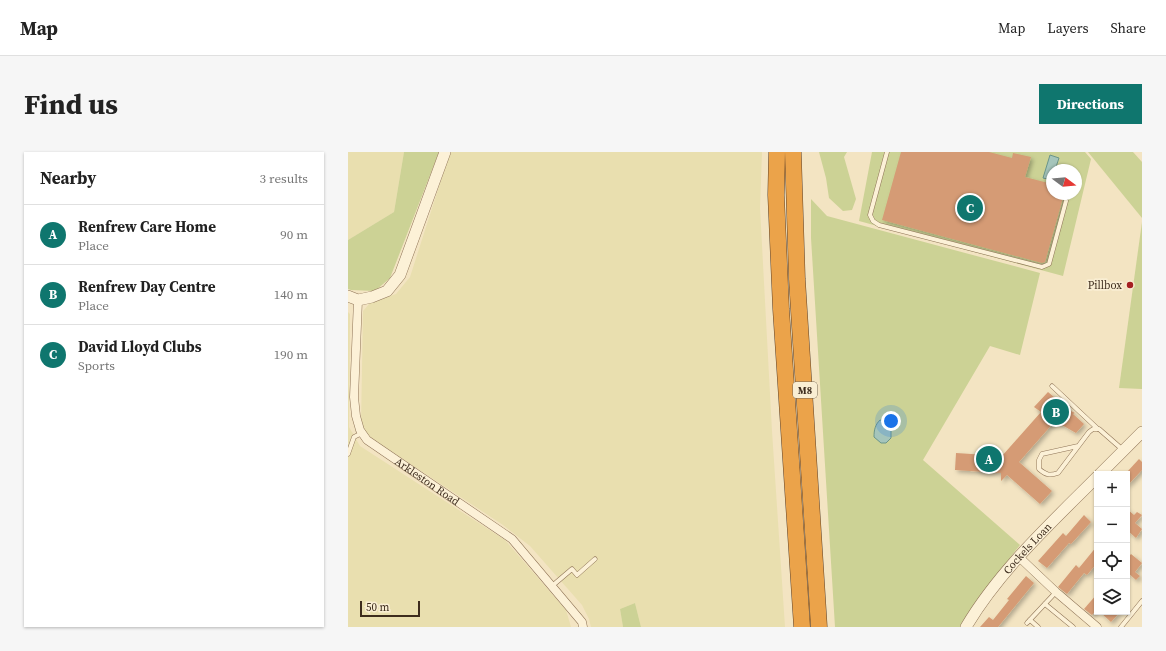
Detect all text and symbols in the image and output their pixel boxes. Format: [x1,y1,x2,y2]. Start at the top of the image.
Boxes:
text: Map [20,15,58,41]
text: Map [998,18,1025,38]
text: Layers [1047,18,1089,38]
text: Share [1111,18,1146,38]
button: Directions [1039,84,1142,124]
text: Find us [24,85,118,123]
north arrow [1046,164,1082,200]
text: Nearby [40,166,96,190]
text: 3 results [260,170,308,187]
pin: C [957,193,983,223]
text: Renfrew Care Home [78,216,216,237]
text: A [49,226,57,243]
text: 90 m [280,226,308,243]
text: Place [78,237,109,254]
text: Renfrew Day Centre [78,276,216,297]
place label: Pillbox [1088,278,1122,293]
marker: Pillbox [1125,280,1135,290]
text: B [49,286,57,303]
text: 140 m [274,286,308,303]
text: Place [78,297,109,314]
text: David Lloyd Clubs [78,336,202,357]
text: C [49,346,57,363]
text: 190 m [274,346,308,363]
text: Sports [78,357,115,374]
road number: M8 [793,382,817,398]
pin: B [1043,397,1069,427]
your location [881,411,901,431]
pin: A [976,444,1002,474]
street label: Arkleston Road [392,454,463,509]
map controls [1094,471,1130,615]
button: + [1094,471,1130,507]
button: − [1094,507,1130,543]
street label: Cockels Loan [1000,519,1055,577]
button: locate [1094,543,1130,579]
button: layers [1094,579,1130,615]
scale bar [360,599,420,618]
text: 50 m [366,600,389,615]

